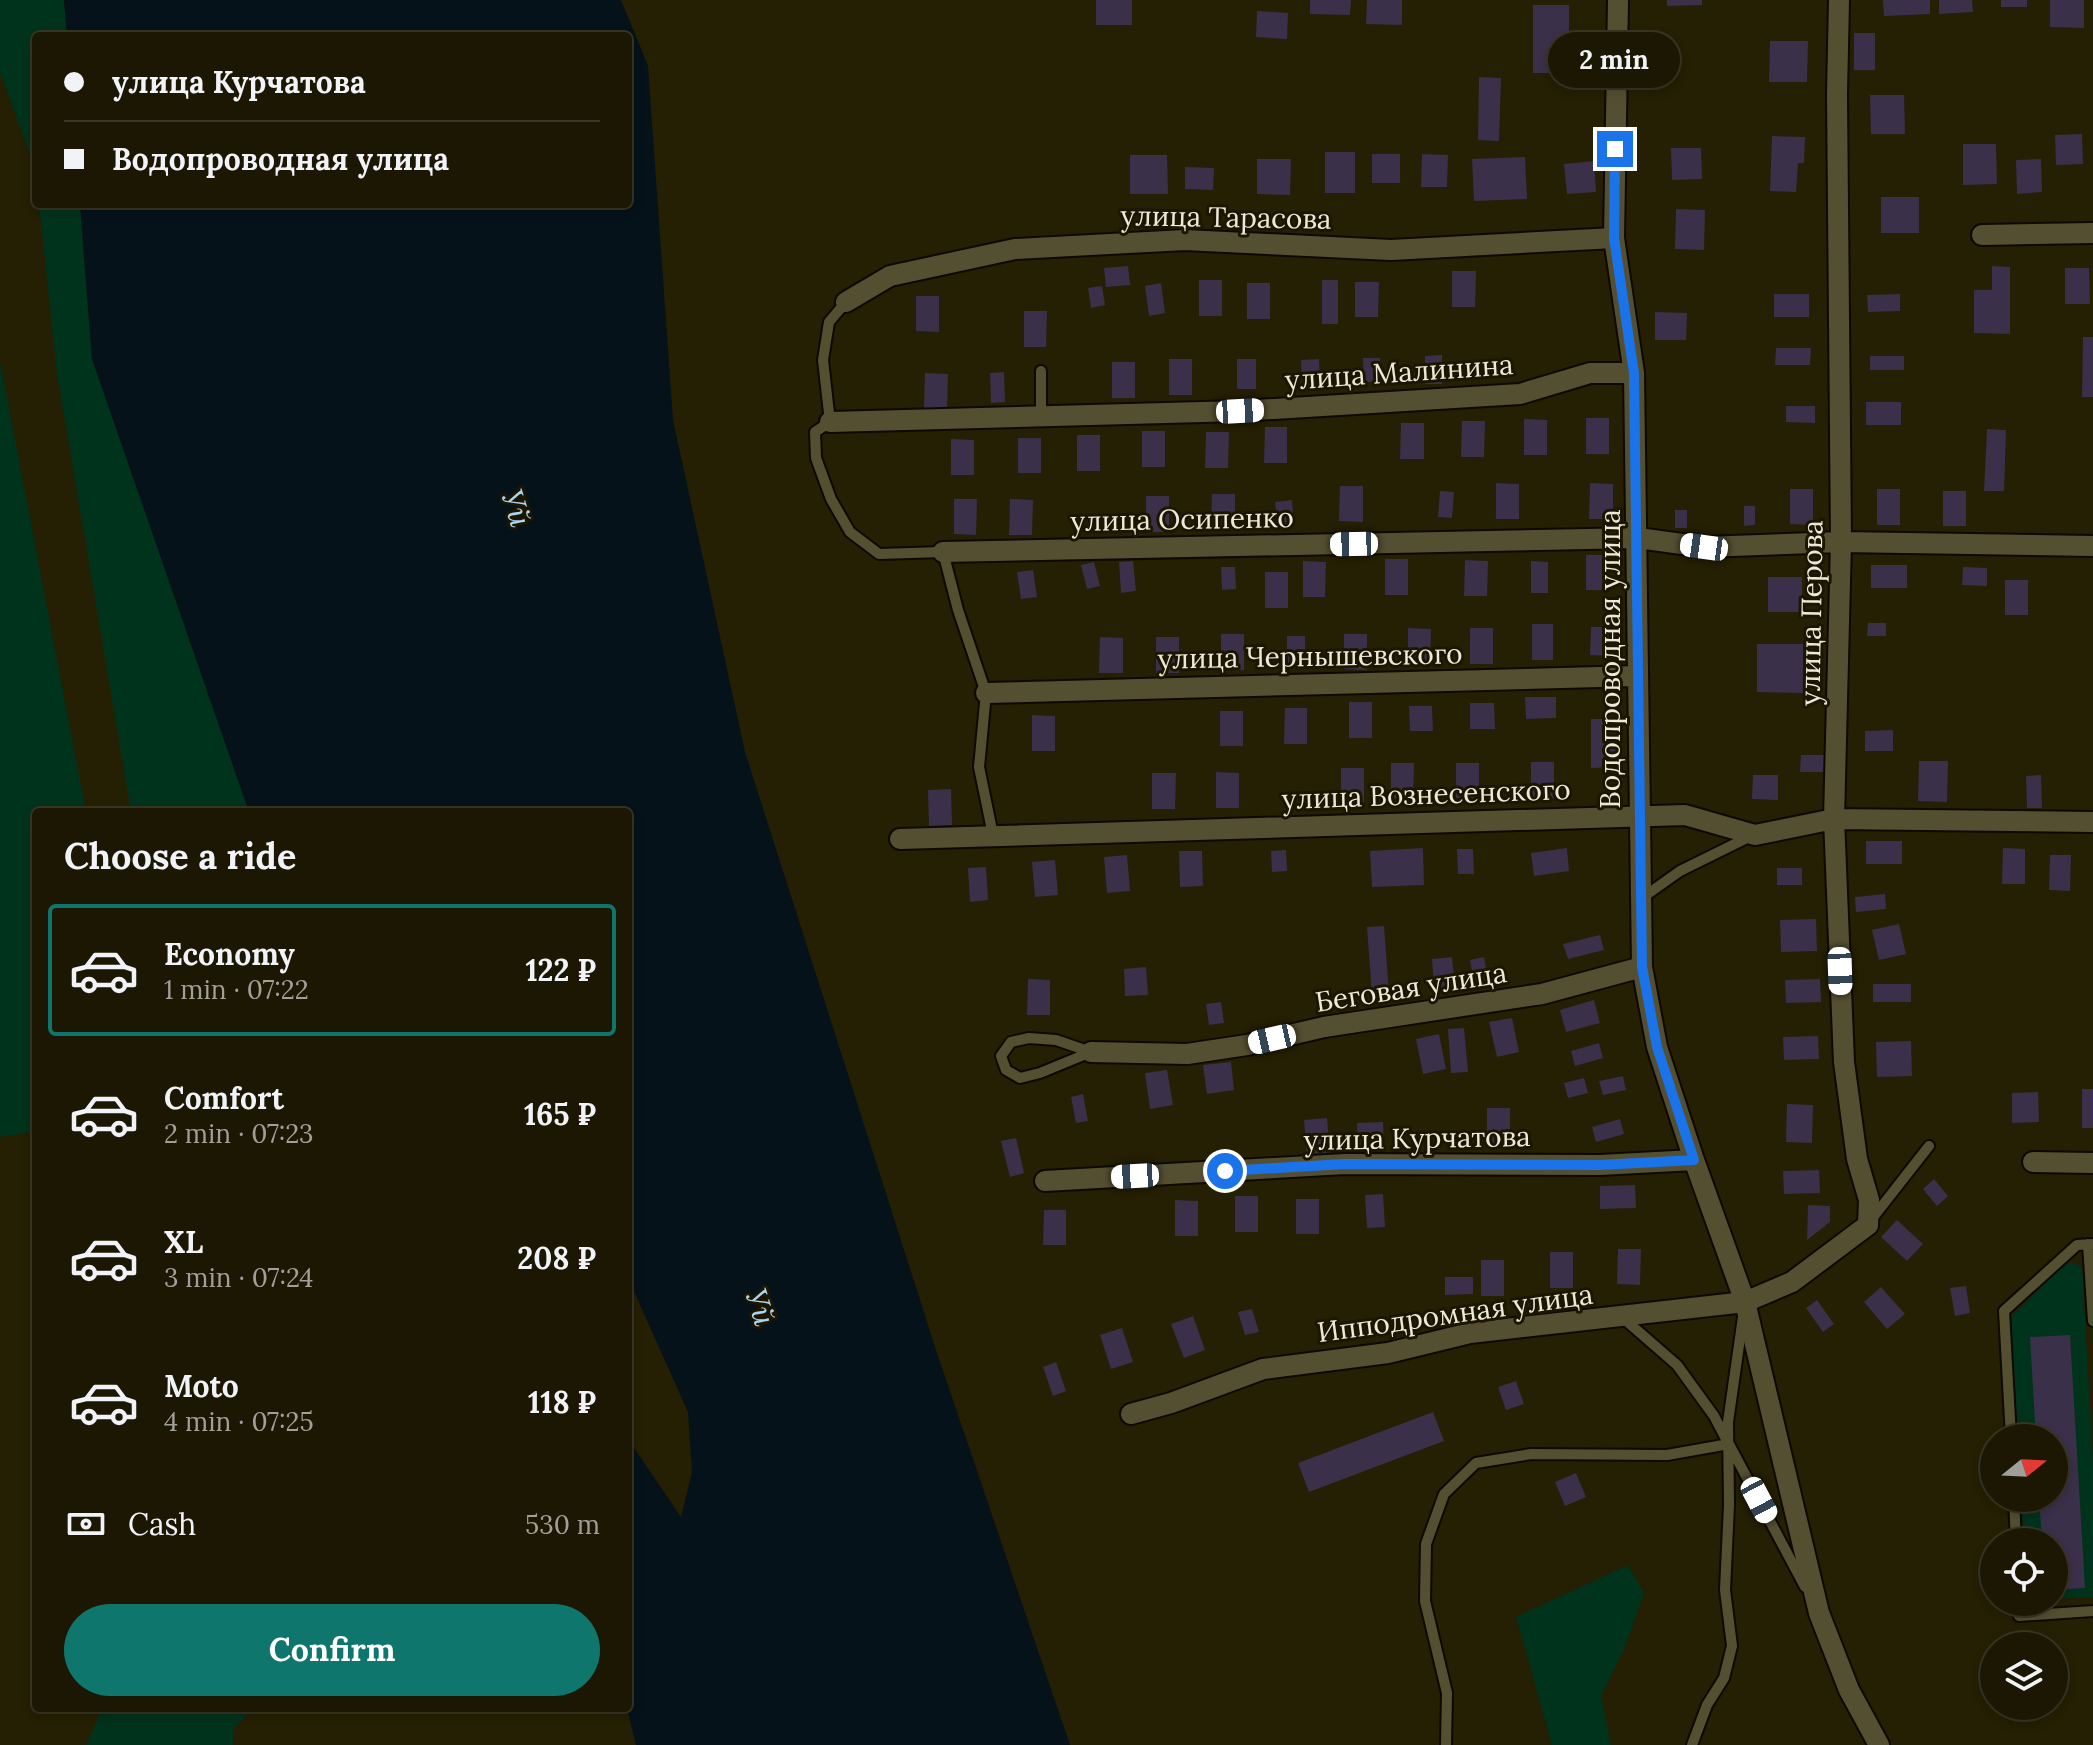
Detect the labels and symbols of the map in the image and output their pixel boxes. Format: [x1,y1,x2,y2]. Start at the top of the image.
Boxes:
callout: 2 min [1549,33,1681,89]
route end [1597,131,1633,167]
street label: улица Тарасова [1120,197,1332,237]
street label: улица Малинина [1284,346,1514,398]
car [1215,398,1265,424]
water label: Уй [494,485,541,531]
street label: улица Осипенко [1070,499,1294,539]
street label: Водопроводная улица [1592,509,1628,809]
street label: улица Перова [1791,520,1831,706]
car [1330,532,1378,556]
car [1679,532,1729,562]
street label: улица Чернышевского [1157,635,1463,677]
street label: улица Вознесенского [1281,771,1571,817]
car [1827,947,1853,995]
street label: Беговая улица [1313,954,1509,1020]
car [1246,1022,1298,1056]
street label: улица Курчатова [1303,1118,1531,1158]
route start [1207,1153,1243,1189]
car [1110,1163,1160,1189]
street label: Ипподромная улица [1315,1276,1595,1350]
water label: Уй [738,1284,785,1330]
north arrow [1980,1424,2068,1512]
car [1737,1473,1781,1527]

